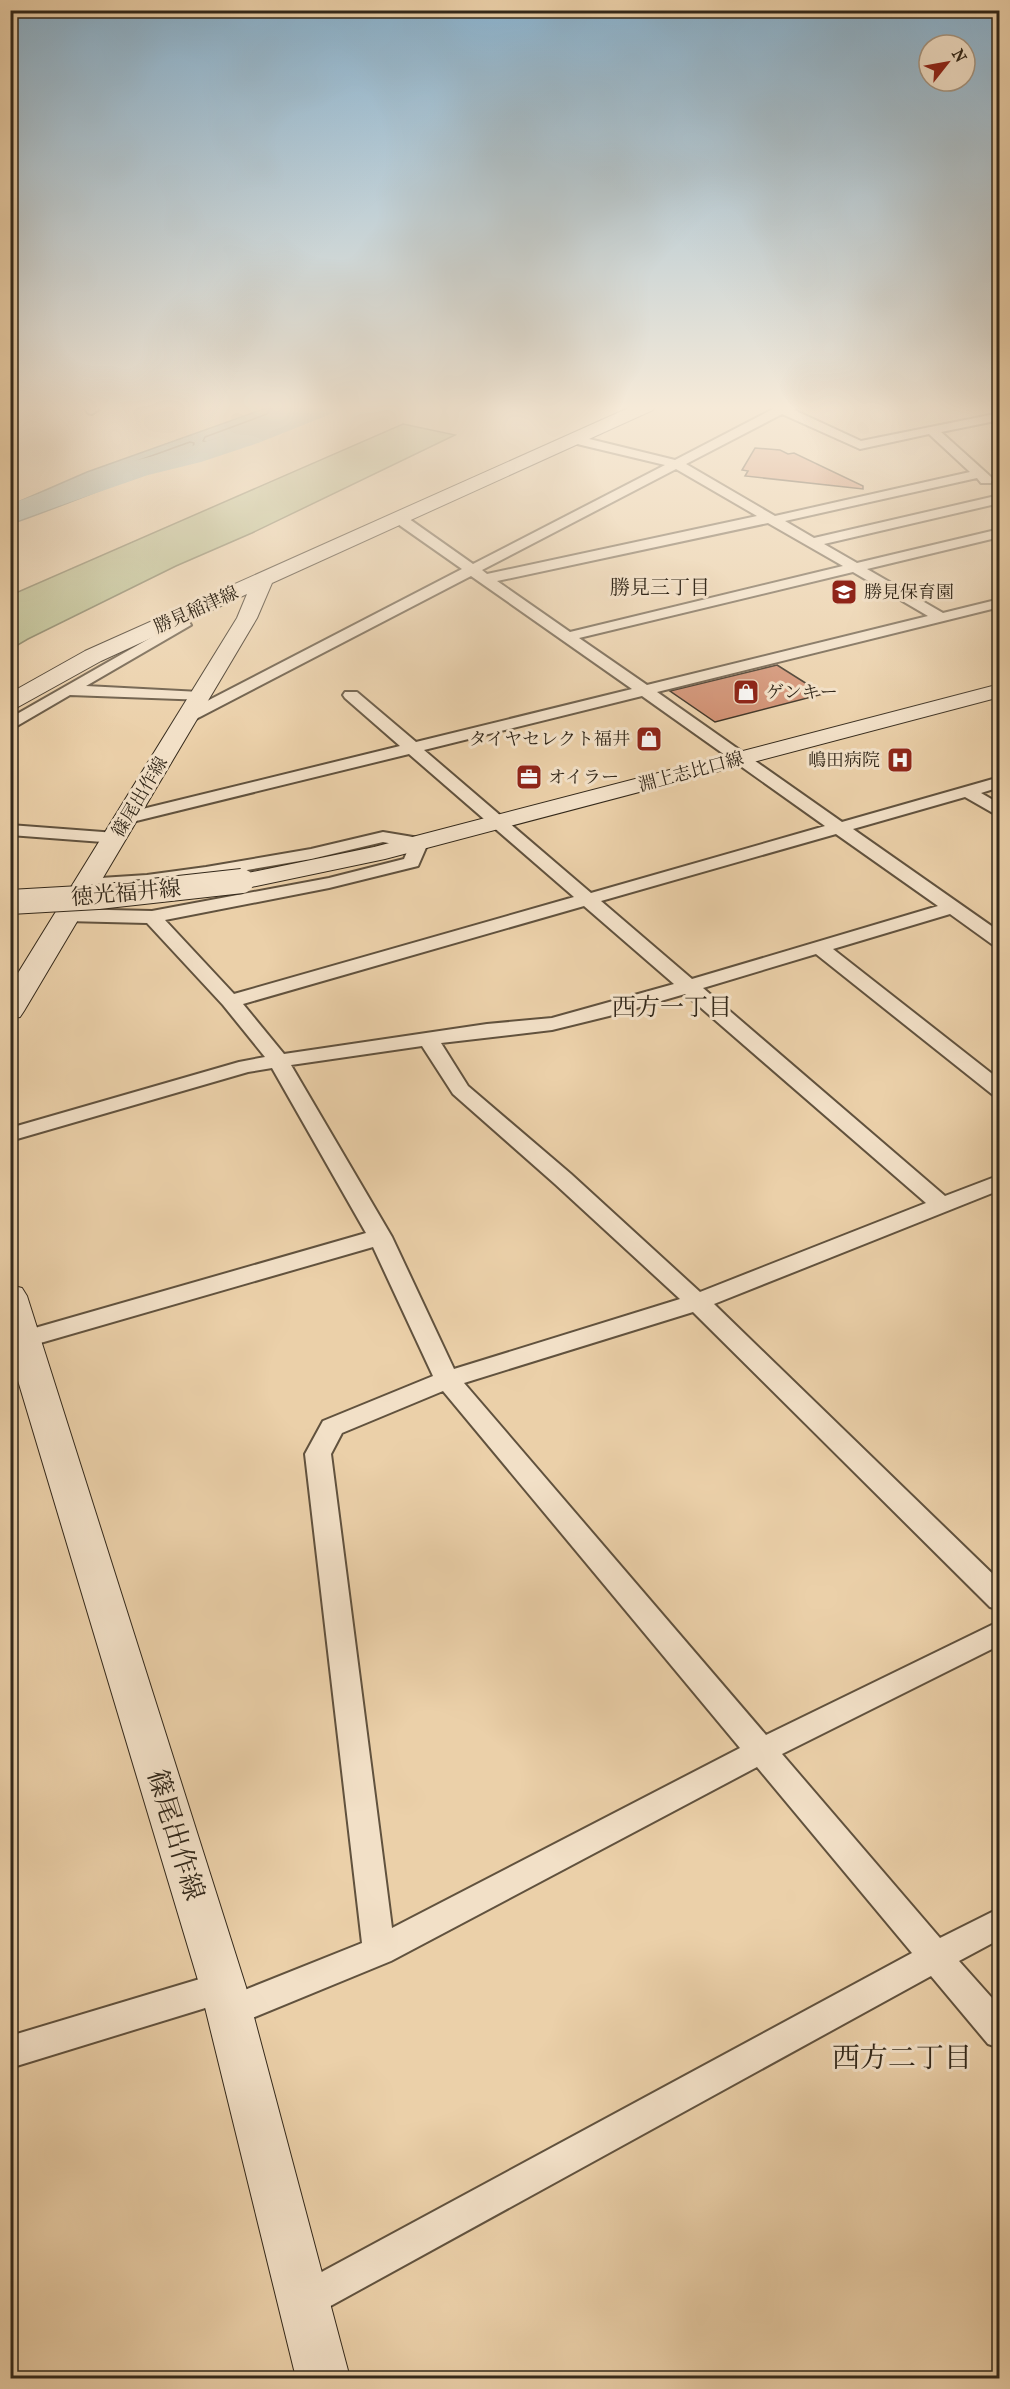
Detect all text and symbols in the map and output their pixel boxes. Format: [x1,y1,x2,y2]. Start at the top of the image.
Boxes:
north arrow [917,33,977,93]
text: N [948,45,971,66]
district label: 勝見三丁目 [610,576,710,599]
school or university icon: 勝見保育園 [829,577,859,607]
street label: 勝見稲津線 [151,582,241,638]
place label: 勝見保育園 [864,582,954,603]
shop icon: ゲンキー [731,677,761,707]
place label: ゲンキー [766,682,838,703]
shop icon: タイヤセレクト福井 [634,724,664,754]
place label: タイヤセレクト福井 [469,729,630,750]
hospital icon: 嶋田病院 [885,745,915,775]
street label: 淵上志比口線 [636,748,746,796]
place label: 嶋田病院 [808,750,880,771]
street label: 篠尾出作線 [108,753,172,841]
office icon: オイラー [514,762,544,792]
place label: オイラー [548,767,619,788]
street label: 徳光福井線 [70,875,182,911]
district label: 西方一丁目 [612,993,732,1021]
street label: 篠尾出作線 [141,1766,211,1904]
district label: 西方二丁目 [832,2041,972,2074]

